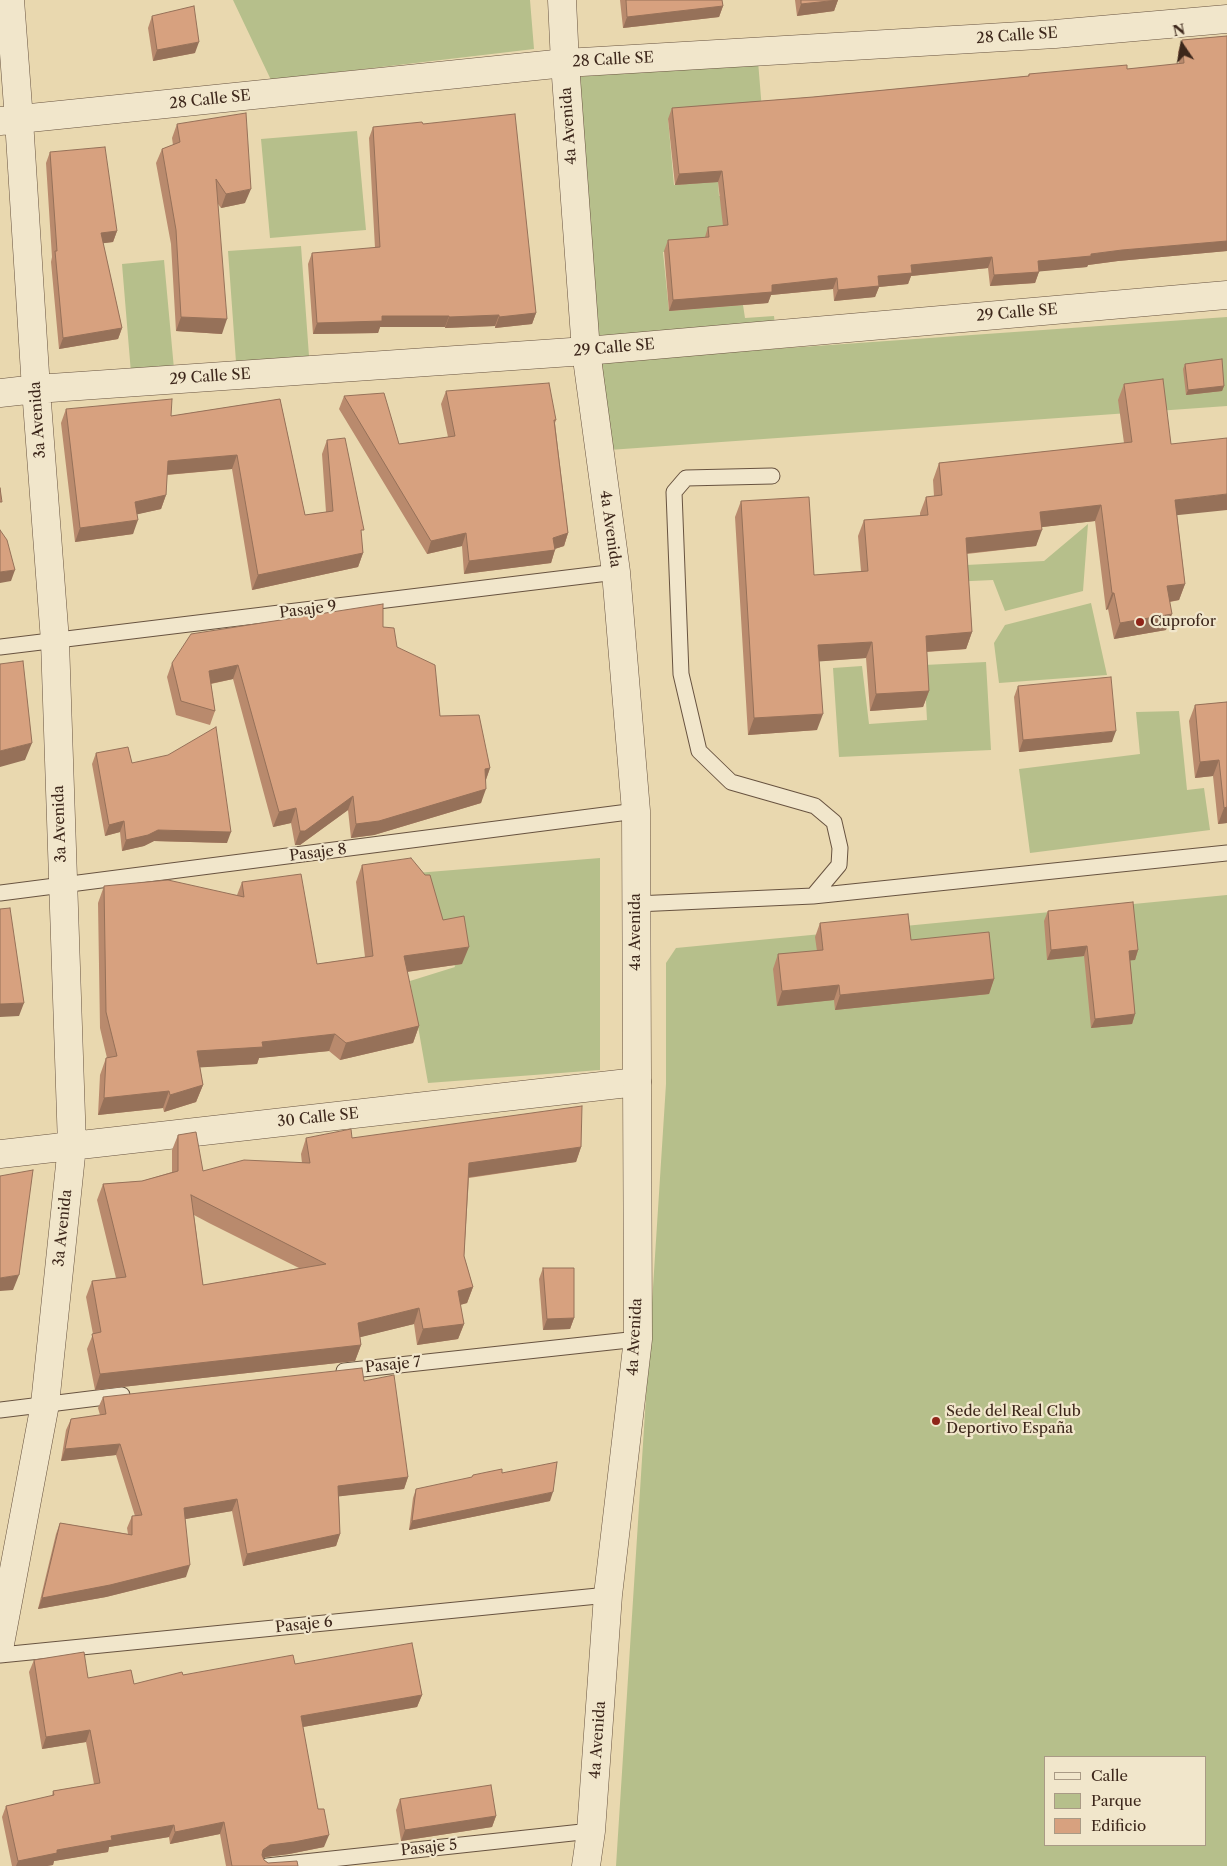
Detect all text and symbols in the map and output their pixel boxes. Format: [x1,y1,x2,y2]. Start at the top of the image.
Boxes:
north arrow [1157,20,1207,70]
text: N [1171,20,1187,40]
street label: 28 Calle SE [976,24,1058,48]
street label: 28 Calle SE [572,49,654,71]
street label: 28 Calle SE [168,87,252,113]
street label: 4a Avenida [557,87,581,165]
street label: 29 Calle SE [976,300,1058,326]
street label: 29 Calle SE [573,335,655,361]
street label: 29 Calle SE [169,365,251,389]
street label: 3a Avenida [26,381,50,459]
street label: 4a Avenida [596,489,624,569]
street label: Pasaje 9 [278,598,338,622]
place label: Cuprofor [1150,613,1216,631]
marker: Cuprofor [1134,616,1146,628]
street label: 3a Avenida [50,785,70,863]
street label: Pasaje 8 [288,841,348,865]
street label: 4a Avenida [627,893,645,971]
street label: 30 Calle SE [276,1105,360,1131]
street label: 3a Avenida [50,1189,76,1267]
street label: 4a Avenida [624,1298,646,1376]
street label: Pasaje 7 [364,1353,422,1377]
place label: Sede del Real Club Deportivo España [946,1403,1081,1438]
marker: Sede del Real Club Deportivo España [930,1415,942,1427]
street label: Pasaje 6 [274,1613,334,1637]
street label: 4a Avenida [586,1701,610,1779]
legend [1044,1756,1207,1846]
text: Calle [1091,1766,1128,1785]
text: Parque [1091,1791,1141,1810]
text: Edificio [1091,1816,1146,1835]
street label: Pasaje 5 [400,1836,458,1860]

